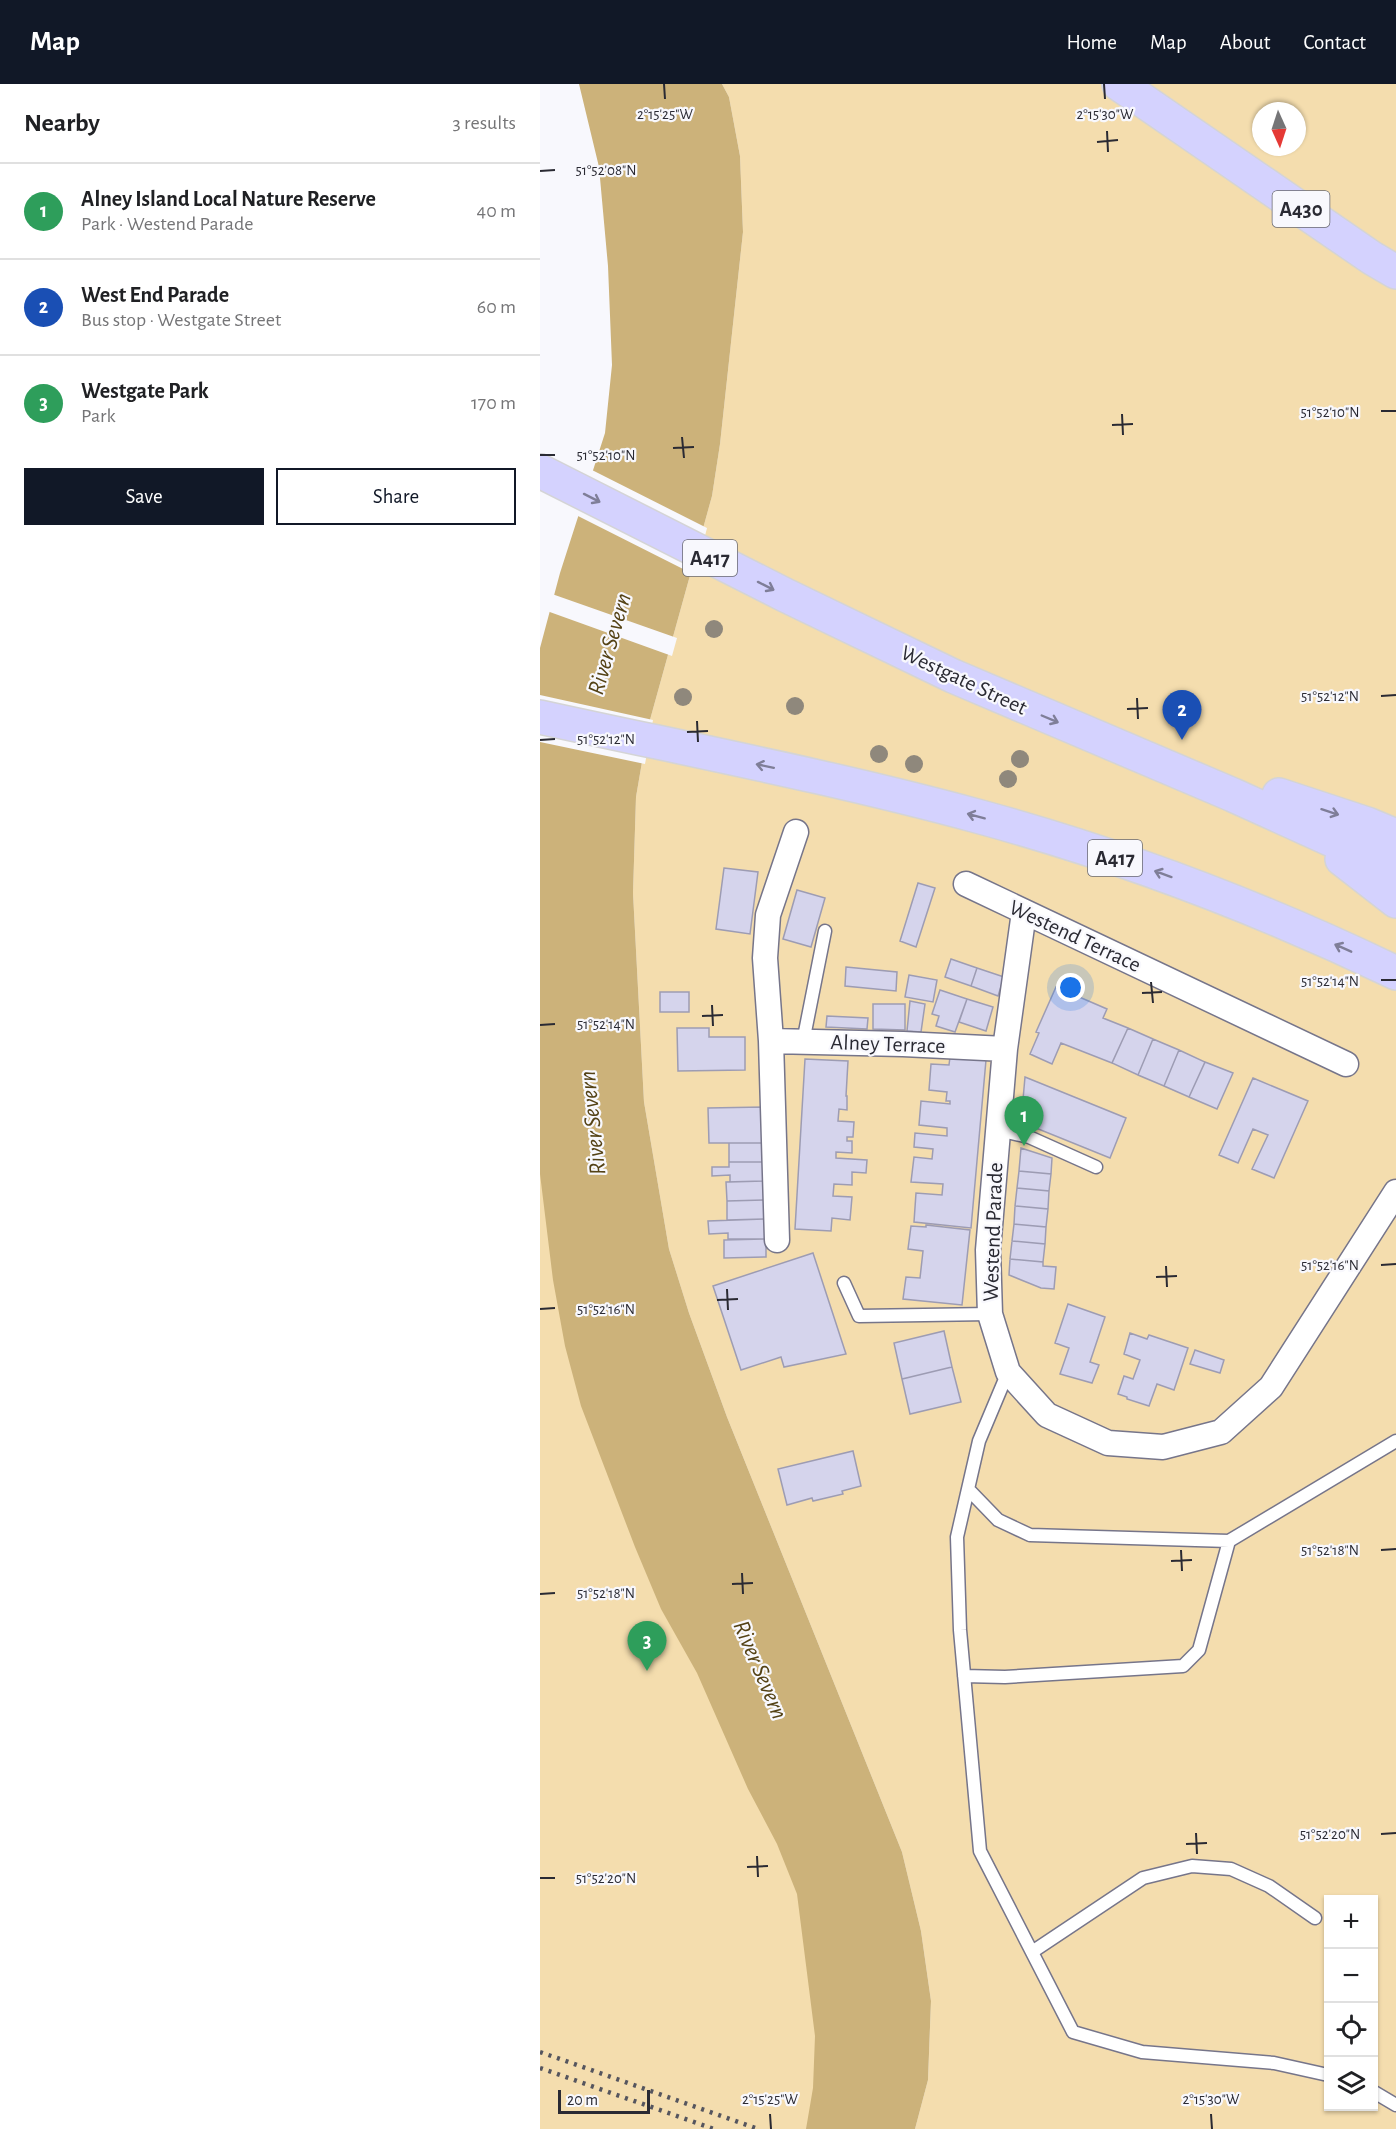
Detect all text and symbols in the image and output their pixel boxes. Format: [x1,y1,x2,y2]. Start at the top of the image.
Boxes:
text: Map [30,28,80,56]
text: Home [1066,32,1117,53]
text: Map [1150,32,1187,53]
text: About [1220,32,1270,53]
text: Contact [1303,32,1366,53]
north arrow [1252,102,1306,156]
text: 2°15'25"W [637,107,694,122]
text: 2°15'30"W [1076,107,1134,122]
text: Nearby [24,110,100,136]
text: 3 results [452,113,516,133]
text: 51°52'08"N [576,163,636,178]
text: Alney Island Local Nature Reserve [81,188,376,210]
road number: A430 [1272,191,1329,227]
text: 1 [40,201,47,221]
text: 40 m [477,201,516,221]
text: Park · Westend Parade [81,214,254,234]
text: West End Parade [81,284,229,306]
text: 2 [39,297,48,317]
text: 60 m [477,297,516,317]
text: Bus stop · Westgate Street [81,310,281,330]
text: Westgate Park [81,380,209,402]
text: 3 [39,393,48,413]
text: 170 m [471,393,516,413]
text: 51°52'10"N [1301,405,1359,420]
text: Park [81,406,116,426]
text: 51°52'10"N [577,448,635,463]
button: Save [24,468,264,525]
button: Share [276,468,516,525]
one-way arrow [583,492,601,504]
road number: A417 [683,540,737,576]
one-way arrow [757,580,774,592]
water label: River Severn [584,590,636,698]
street label: Westgate Street [898,641,1030,719]
text: 51°52'12"N [1301,689,1359,704]
pin: 2 [1162,690,1202,740]
one-way arrow [1040,714,1059,725]
text: 51°52'12"N [577,732,635,747]
one-way arrow [755,760,775,771]
one-way arrow [1320,807,1339,818]
one-way arrow [967,810,986,822]
road number: A417 [1088,840,1142,876]
one-way arrow [1154,868,1173,879]
street label: Westend Terrace [1006,896,1144,976]
one-way arrow [1335,942,1353,953]
your location [1056,973,1085,1002]
text: 51°52'14"N [1301,974,1359,989]
text: 51°52'14"N [577,1017,635,1032]
street label: Alney Terrace [830,1031,946,1057]
water label: River Severn [576,1070,610,1176]
pin: 1 [1004,1096,1044,1146]
street label: Westend Parade [980,1162,1006,1302]
text: 51°52'16"N [1301,1258,1359,1273]
text: 51°52'16"N [577,1302,635,1317]
text: 51°52'18"N [1301,1543,1359,1558]
text: 51°52'18"N [577,1586,635,1601]
water label: River Severn [729,1617,791,1723]
pin: 3 [628,1622,666,1671]
text: 51°52'20"N [1300,1827,1360,1842]
text: 51°52'20"N [576,1871,636,1886]
map controls [1324,1895,1378,2111]
button: + [1324,1895,1378,1949]
button: − [1324,1949,1378,2003]
button: locate [1324,2003,1378,2057]
button: layers [1324,2057,1378,2111]
scale bar [558,2087,650,2114]
text: 20 m [567,2092,598,2108]
text: 2°15'25"W [742,2092,799,2107]
text: 2°15'30"W [1182,2092,1240,2107]

